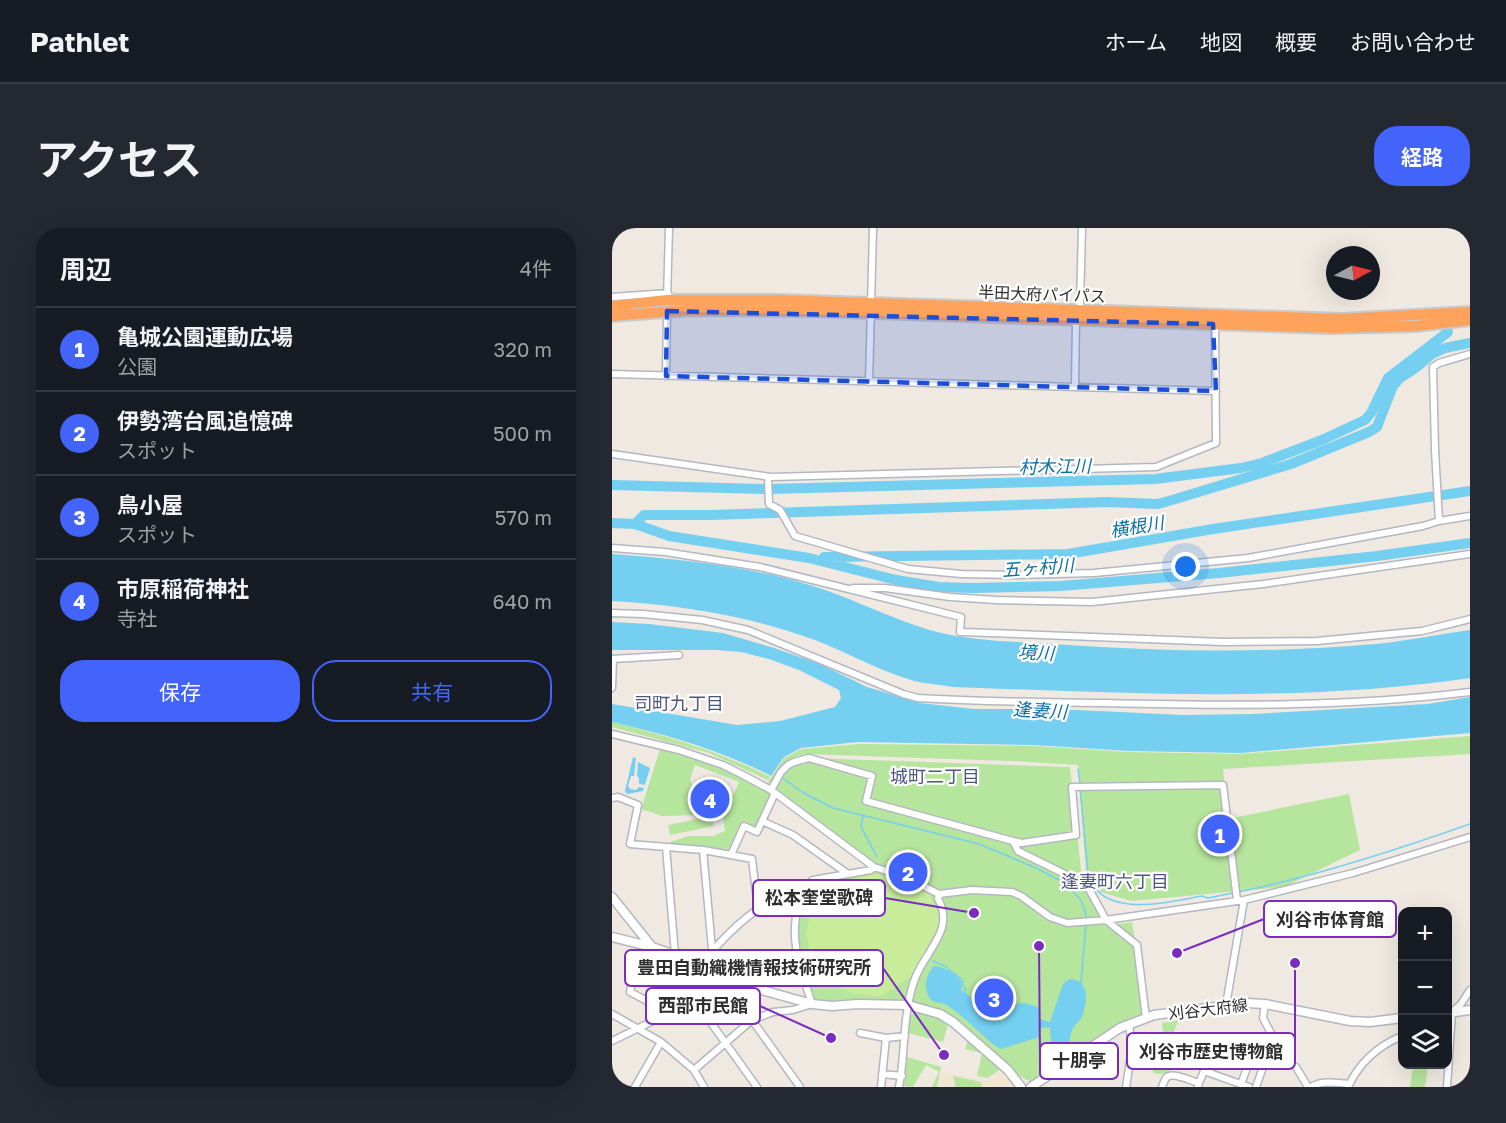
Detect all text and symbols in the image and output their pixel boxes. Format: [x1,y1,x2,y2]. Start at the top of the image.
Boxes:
text: Pathlet [30,25,130,58]
text: ホーム [1105,29,1167,55]
text: 地図 [1200,29,1242,55]
text: 概要 [1275,29,1317,55]
text: お問い合わせ [1350,29,1476,55]
button: 経路 [1374,126,1470,186]
text: アクセス [36,134,202,184]
north arrow [1326,246,1380,300]
text: 周辺 [60,254,112,285]
text: 4件 [520,256,552,280]
street label: 半田大府パイパス [978,282,1106,306]
text: 亀城公園運動広場 [117,323,293,350]
text: 1 [74,337,85,361]
text: 320 m [494,337,552,361]
text: 公園 [117,354,157,378]
text: 伊勢湾台風追憶碑 [117,407,293,434]
text: 2 [73,421,86,445]
text: 500 m [493,421,552,445]
text: スポット [117,438,197,462]
water label: 村木江川 [1019,454,1093,478]
text: 鳥小屋 [117,491,183,518]
text: 3 [73,505,86,529]
text: 570 m [495,505,552,529]
water label: 横根川 [1108,511,1167,541]
text: スポット [117,522,197,546]
your location [1171,552,1200,581]
water label: 五ヶ村川 [1001,553,1077,580]
text: 市原稲荷神社 [117,575,249,602]
text: 4 [73,589,86,613]
text: 640 m [493,589,552,613]
text: 寺社 [117,606,157,630]
water label: 境川 [1018,640,1057,664]
button: 保存 [60,660,300,722]
button: 共有 [312,660,552,722]
district label: 司町九丁目 [634,692,724,714]
water label: 逢妻川 [1013,698,1070,723]
district label: 城町二丁目 [890,765,980,787]
pin: 4 [690,776,730,822]
pin: 1 [1200,812,1240,856]
pin: 2 [888,850,928,894]
district label: 逢妻町六丁目 [1061,870,1169,892]
callout: 松本奎堂歌碑 [753,880,885,916]
text: 松本奎堂歌碑 [765,886,873,908]
callout: 刈谷市体育館 [1264,901,1396,937]
map controls [1398,907,1452,1069]
button: + [1398,907,1452,961]
text: 刈谷市体育館 [1276,908,1384,930]
callout: 豊田自動織機情報技術研究所 [625,950,883,986]
text: 豊田自動織機情報技術研究所 [637,956,871,978]
button: − [1398,961,1452,1015]
pin: 3 [974,976,1013,1020]
callout: 西部市民館 [646,988,760,1024]
text: 西部市民館 [658,994,748,1016]
street label: 刈谷大府線 [1167,994,1249,1024]
button: layers [1398,1015,1452,1069]
callout: 刈谷市歴史博物館 [1127,1033,1295,1069]
text: 刈谷市歴史博物館 [1139,1040,1283,1062]
callout: 十朋亭 [1040,1043,1118,1079]
text: 十朋亭 [1052,1049,1106,1071]

